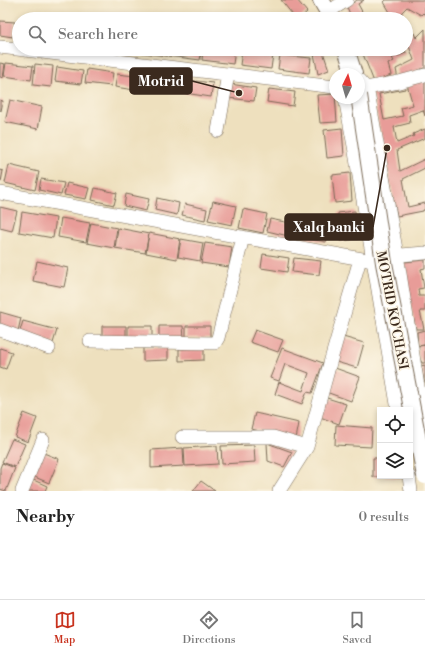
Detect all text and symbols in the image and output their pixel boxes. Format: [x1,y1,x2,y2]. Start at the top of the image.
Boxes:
search box [12,12,413,56]
icon: search [26,23,48,45]
text: Search here [58,25,138,44]
callout: Motrid [130,68,192,94]
north arrow [329,68,365,104]
text: Motrid [138,73,184,91]
callout: Xalq banki [285,214,373,240]
text: Xalq banki [292,219,365,237]
street label: MOTRID KO'CHASI [373,250,411,371]
map controls [377,407,413,479]
button: locate [377,407,413,443]
button: layers [377,443,413,479]
text: Nearby [16,506,75,528]
text: 0 results [358,509,409,525]
tab: Map [54,609,76,647]
tab: Directions [183,609,236,647]
tab: Saved [343,609,371,647]

